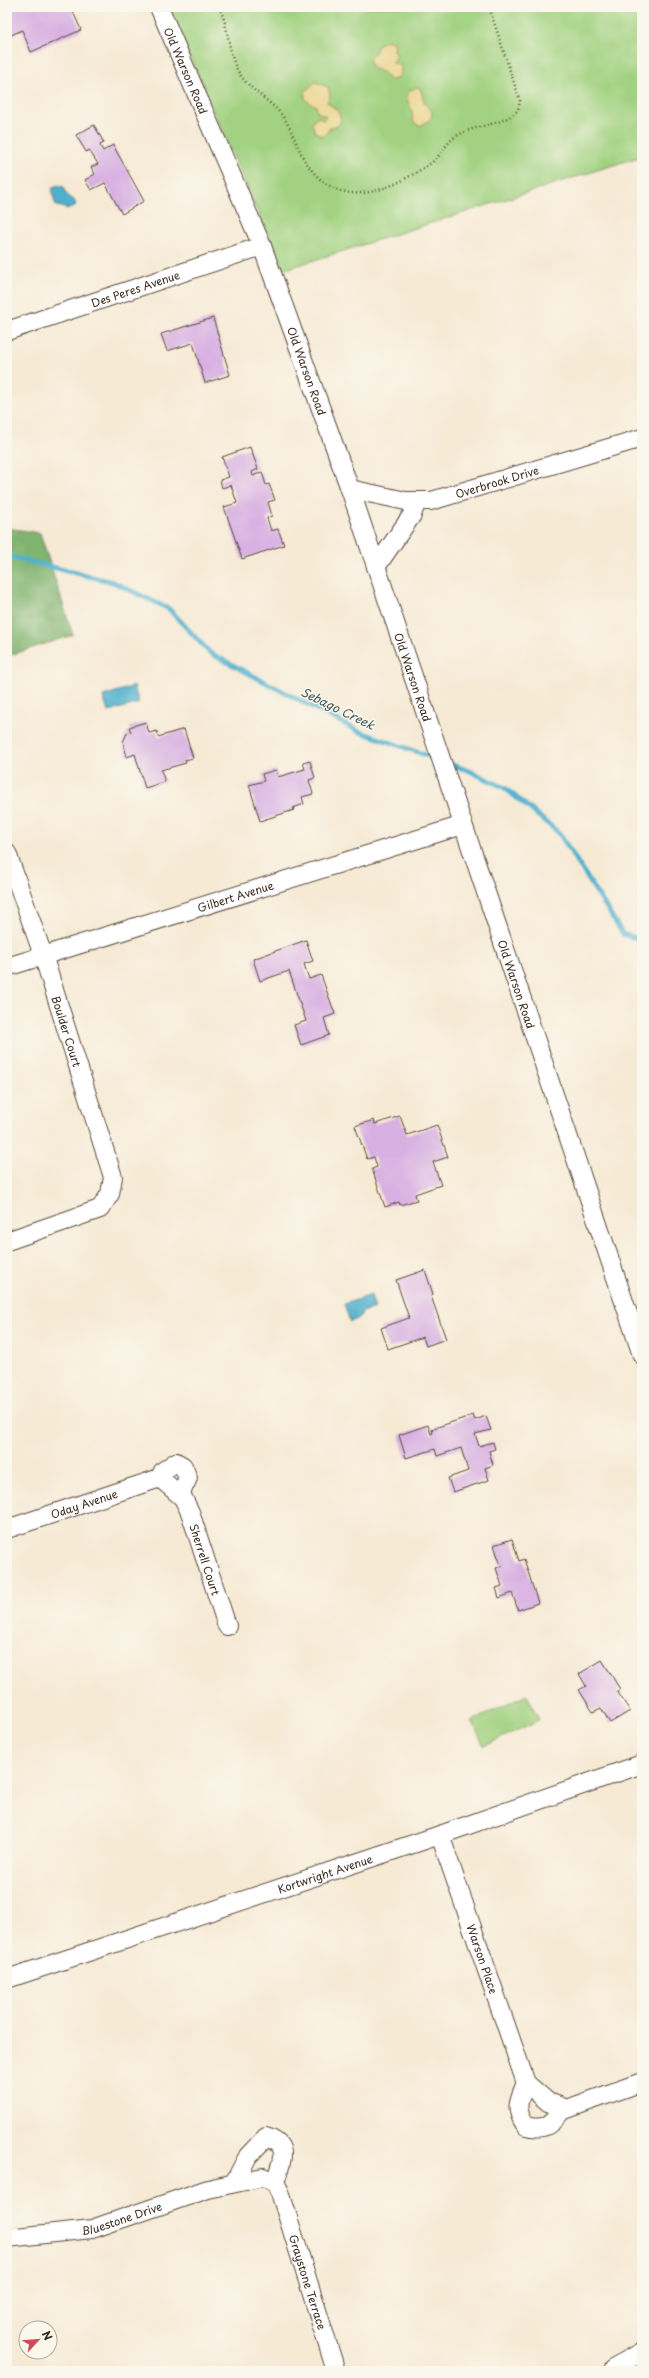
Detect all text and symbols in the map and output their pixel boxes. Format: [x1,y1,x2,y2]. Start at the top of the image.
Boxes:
street label: Old Warson Road [160,24,213,116]
street label: Des Peres Avenue [88,266,182,311]
street label: Old Warson Road [283,324,331,417]
street label: Overbrook Drive [453,461,541,502]
street label: Old Warson Road [390,630,436,724]
water label: Sebago Creek [298,682,379,734]
street label: Gilbert Avenue [195,876,275,916]
street label: Old Warson Road [494,937,540,1031]
street label: Boulder Court [48,993,86,1069]
street label: Oday Avenue [48,1484,120,1522]
street label: Sherrell Court [186,1522,225,1598]
street label: Kortwright Avenue [275,1850,375,1897]
street label: Warson Place [463,1922,503,1996]
street label: Bluestone Drive [81,2197,164,2239]
street label: Graystone Terrace [285,2232,331,2332]
north arrow [18,2320,58,2360]
text: N [38,2328,57,2343]

